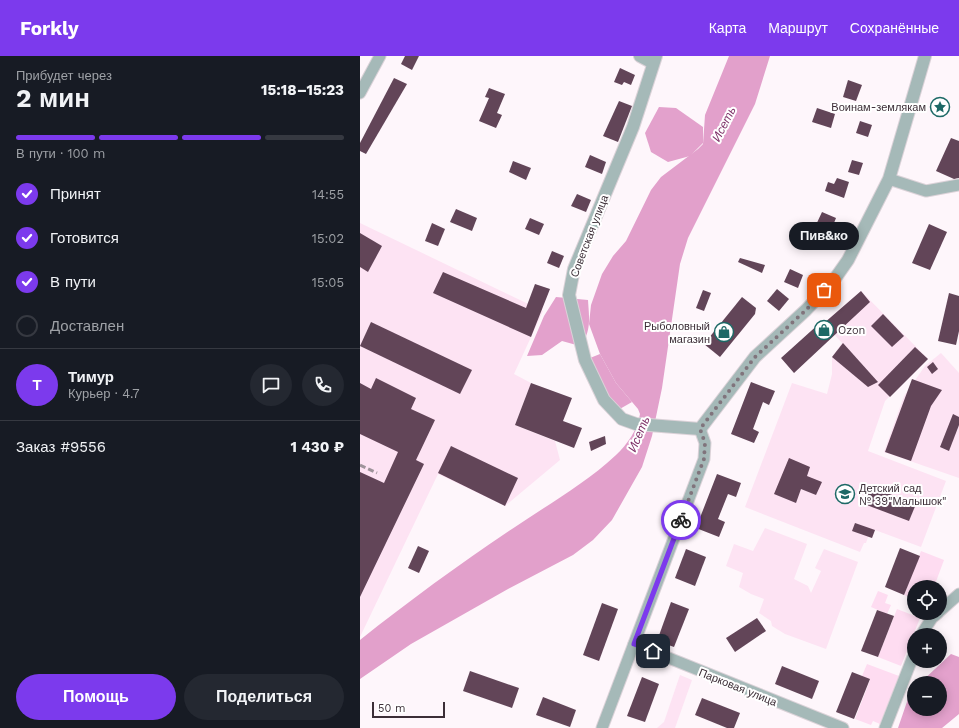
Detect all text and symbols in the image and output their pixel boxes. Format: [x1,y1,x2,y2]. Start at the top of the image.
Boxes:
text: Forkly [20,17,79,40]
text: Карта [709,20,746,36]
text: Маршрут [768,20,828,36]
text: Сохранённые [850,20,939,36]
text: Прибудет через [16,68,112,83]
text: 15:18–15:23 [261,81,344,99]
text: 2 мин [16,83,90,113]
place icon: Воинам-землякам [929,96,951,118]
place label: Воинам-землякам [831,101,926,114]
water label: Исеть [709,104,739,144]
text: В пути · 100 m [16,146,105,161]
icon: check [16,183,38,205]
text: Принят [50,185,101,203]
text: 14:55 [312,187,344,202]
street label: Советская улица [568,192,611,279]
callout: Пив&ко [789,222,859,250]
icon: check [16,227,38,249]
text: Пив&ко [800,228,848,243]
text: Готовится [50,229,119,247]
text: 15:02 [312,231,344,246]
icon: check [16,271,38,293]
text: В пути [50,273,96,291]
pin [807,273,841,307]
text: 15:05 [312,275,344,290]
icon: bag [813,279,835,301]
text: Доставлен [50,317,124,335]
shop icon: Ozon [813,319,835,341]
place label: Рыболовный магазин [644,320,710,346]
shop icon: Рыболовный магазин [713,321,735,343]
place label: Ozon [838,324,865,337]
button: chat [250,364,292,406]
button: phone [302,364,344,406]
text: Тимур [68,368,114,386]
text: Т [32,376,42,394]
text: Курьер · 4.7 [68,386,140,401]
water label: Исеть [625,414,653,454]
text: Заказ #9556 [16,438,106,456]
text: 1 430 ₽ [290,438,344,456]
place label: Детский сад № 39"Малышок" [859,482,946,508]
school or university icon: Детский сад № 39"Малышок" [834,483,856,505]
courier [661,500,701,540]
icon: bike [670,509,692,531]
map controls [907,580,947,716]
button: locate [907,580,947,620]
button: + [907,628,947,668]
pin [636,634,670,668]
icon: home [642,640,664,662]
street label: Парковая улица [697,666,780,709]
button: Помощь [16,674,176,720]
button: Поделиться [184,674,344,720]
button: − [907,676,947,716]
scale bar [372,700,445,719]
text: 50 m [378,702,405,715]

